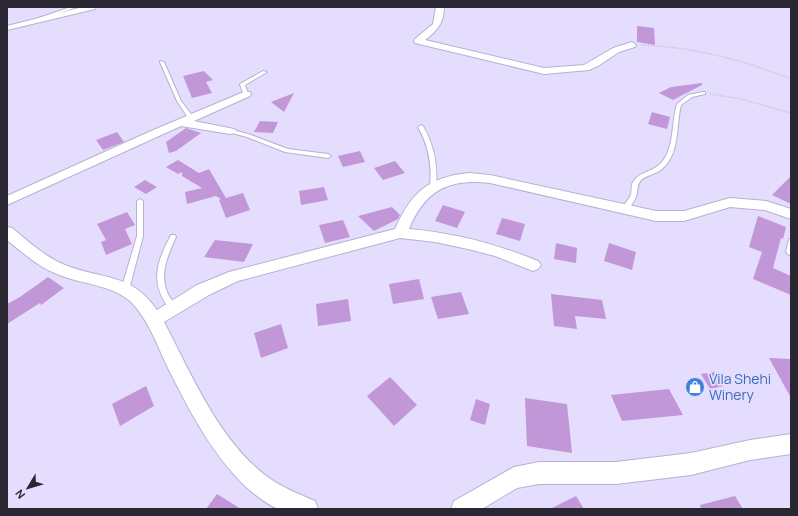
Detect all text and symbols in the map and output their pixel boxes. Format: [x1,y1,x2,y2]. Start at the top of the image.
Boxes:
place label: Vila Shehi Winery [709,369,771,404]
shop icon: Vila Shehi Winery [684,376,706,398]
north arrow [8,468,48,508]
text: N [11,487,28,502]

